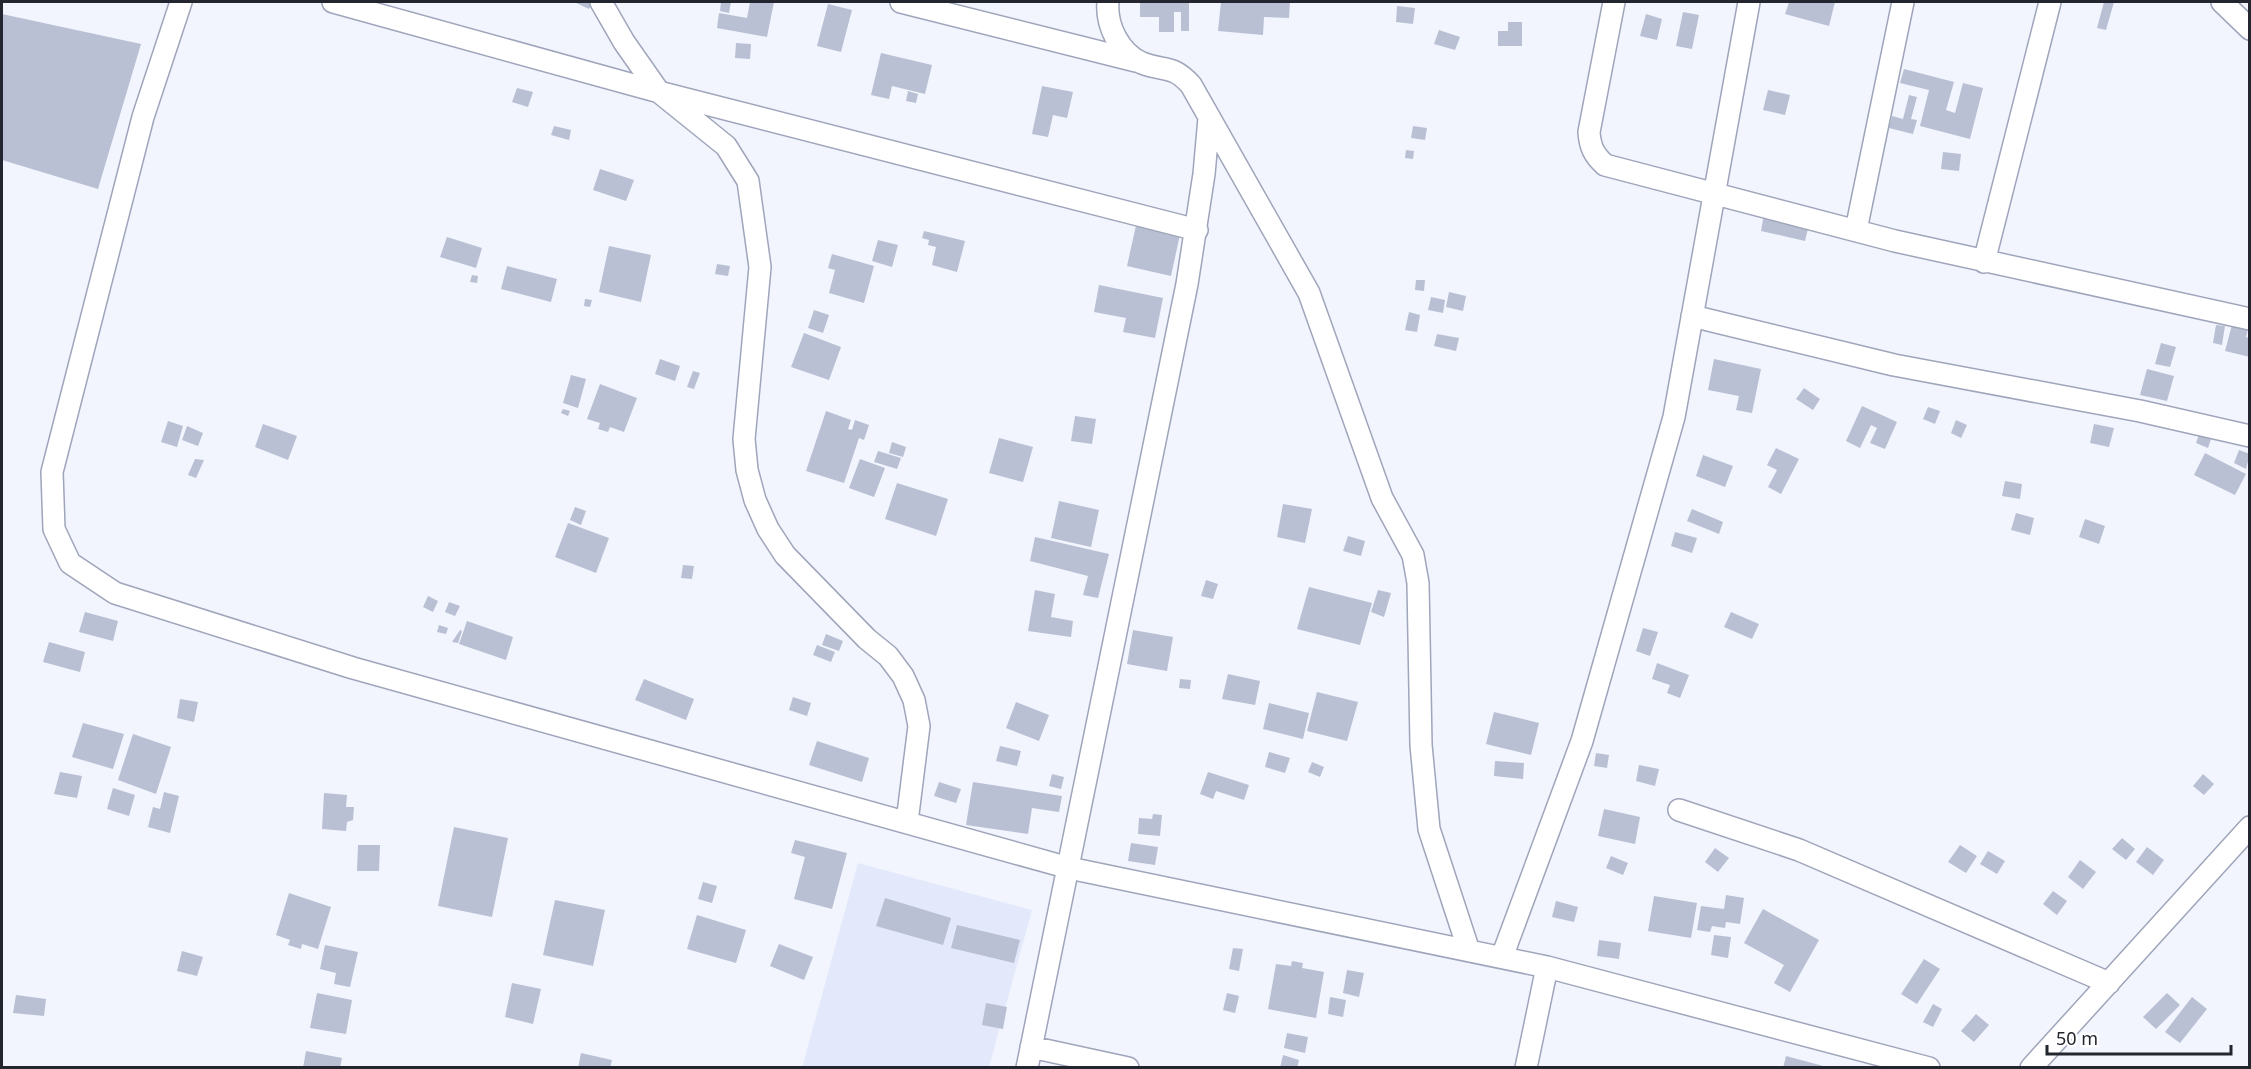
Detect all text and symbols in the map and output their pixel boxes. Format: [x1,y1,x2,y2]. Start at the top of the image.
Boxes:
scale bar [2047,1018,2232,1056]
text: 50 m [2056,1026,2098,1050]

